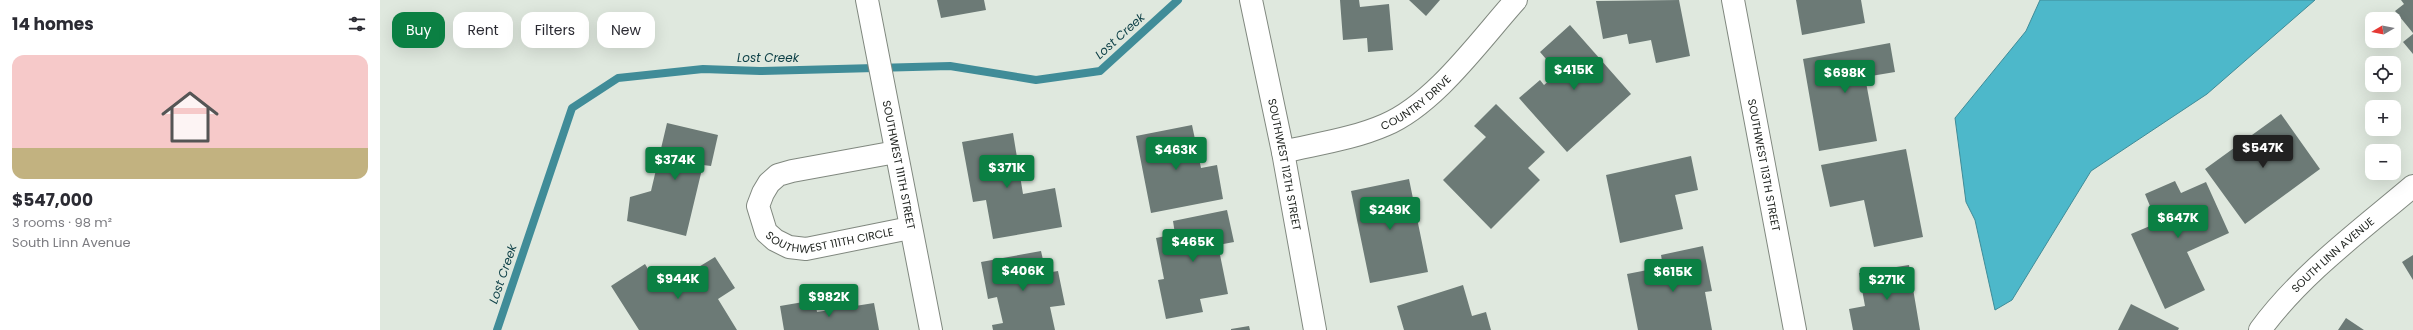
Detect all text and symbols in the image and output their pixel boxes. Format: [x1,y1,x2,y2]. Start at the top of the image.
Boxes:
water label: Lost Creek [1091,8,1149,63]
text: 14 homes [12,12,94,36]
chip: Buy [392,12,445,48]
chip: Rent [453,12,513,48]
chip: Filters [521,12,589,48]
chip: New [597,12,655,48]
north arrow [2365,12,2401,48]
map controls [2365,12,2401,180]
icon: filters [346,13,368,35]
water label: Lost Creek [737,49,800,66]
button: locate [2365,56,2401,92]
pin: $415K [1546,57,1602,91]
text: $415K [1554,60,1594,79]
pin: $698K [1817,60,1873,94]
text: $698K [1824,63,1866,82]
street label: COUNTRY DRIVE [1378,71,1455,134]
icon: home [154,81,226,153]
street label: SOUTHWEST 112TH STREET [1264,97,1305,232]
street label: SOUTHWEST 113TH STREET [1744,98,1784,233]
street label: SOUTHWEST 111TH STREET [879,99,919,231]
button: + [2365,100,2401,136]
pin: $547K [2235,135,2291,169]
pin: $463K [1148,137,1204,171]
text: $547K [2242,138,2284,157]
text: $463K [1155,140,1197,159]
button: − [2365,144,2401,180]
pin: $374K [647,147,703,181]
text: $374K [654,150,696,169]
pin: $371K [979,155,1035,189]
text: $371K [988,158,1026,177]
text: $547,000 [12,188,93,212]
pin: $249K [1362,197,1418,231]
text: $249K [1369,200,1411,219]
pin: $647K [2150,205,2206,239]
text: $647K [2157,208,2199,227]
text: 3 rooms · 98 m² [12,213,112,232]
street label: SOUTH LINN AVENUE [2288,213,2378,296]
street label: SOUTHWEST 111TH CIRCLE [766,221,898,237]
text: SOUTHWEST 111TH CIRCLE [762,224,895,257]
pin: $465K [1165,229,1221,263]
text: $465K [1171,232,1215,251]
text: South Linn Avenue [12,233,131,252]
water label: Lost Creek [484,241,521,306]
pin: $406K [995,258,1051,292]
pin: $615K [1645,259,1701,293]
text: $406K [1001,261,1045,280]
text: $615K [1653,262,1693,281]
pin: $944K [650,266,706,300]
pin: $271K [1859,267,1915,301]
text: $944K [656,269,700,288]
text: $271K [1869,270,1905,289]
pin: $982K [801,284,857,318]
text: $982K [808,287,850,306]

